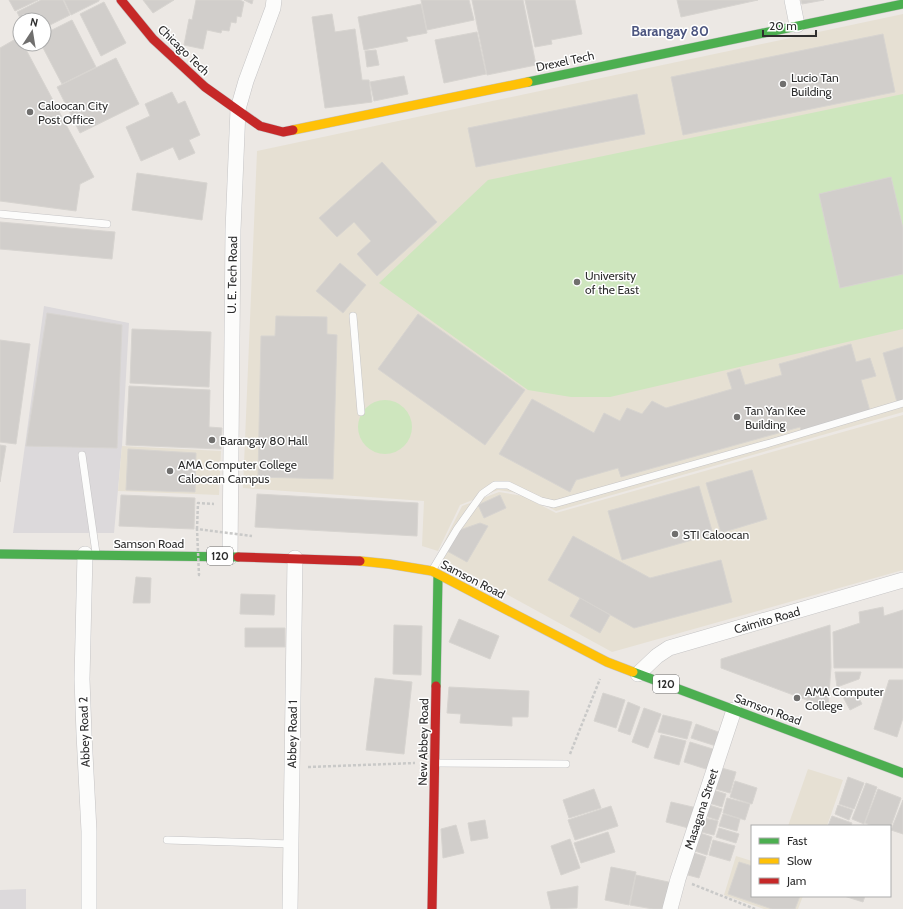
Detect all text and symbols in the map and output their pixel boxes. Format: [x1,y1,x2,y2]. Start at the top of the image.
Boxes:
north arrow [12,12,52,52]
scale bar [763,12,816,38]
text: N [29,15,39,30]
text: 20 m [769,18,797,33]
street label: Chicago Tech [155,22,213,78]
district label: Barangay 80 [631,22,709,40]
street label: Drexel Tech [535,48,595,74]
place label: Lucio Tan Building [791,70,839,99]
marker: Lucio Tan Building [778,79,788,89]
place label: Caloocan City Post Office [38,98,108,127]
marker: Caloocan City Post Office [25,107,35,117]
street label: U. E. Tech Road [224,236,240,314]
place label: University of the East [585,268,639,297]
marker: University of the East [572,277,582,287]
place label: Tan Yan Kee Building [745,403,806,432]
marker: Tan Yan Kee Building [732,412,742,422]
place label: Barangay 80 Hall [220,433,308,448]
marker: Barangay 80 Hall [207,435,217,445]
place label: AMA Computer College Caloocan Campus [178,457,297,486]
marker: AMA Computer College Caloocan Campus [165,466,175,476]
place label: STI Caloocan [683,527,749,542]
marker: STI Caloocan [670,529,680,539]
street label: Samson Road [114,536,184,551]
road number: 120 [207,547,233,565]
street label: Samson Road [438,556,508,602]
street label: Caimito Road [732,603,802,637]
road number: 120 [653,675,679,693]
place label: AMA Computer College [805,684,884,713]
street label: Samson Road [732,690,804,728]
marker: AMA Computer College [792,693,802,703]
street label: Abbey Road 2 [75,696,93,768]
street label: New Abbey Road [415,698,431,786]
street label: Abbey Road 1 [284,700,300,768]
street label: Masagana Street [681,767,721,851]
legend [751,825,891,897]
text: Fast [787,833,807,848]
text: Slow [787,853,812,868]
text: Jam [786,873,806,888]

